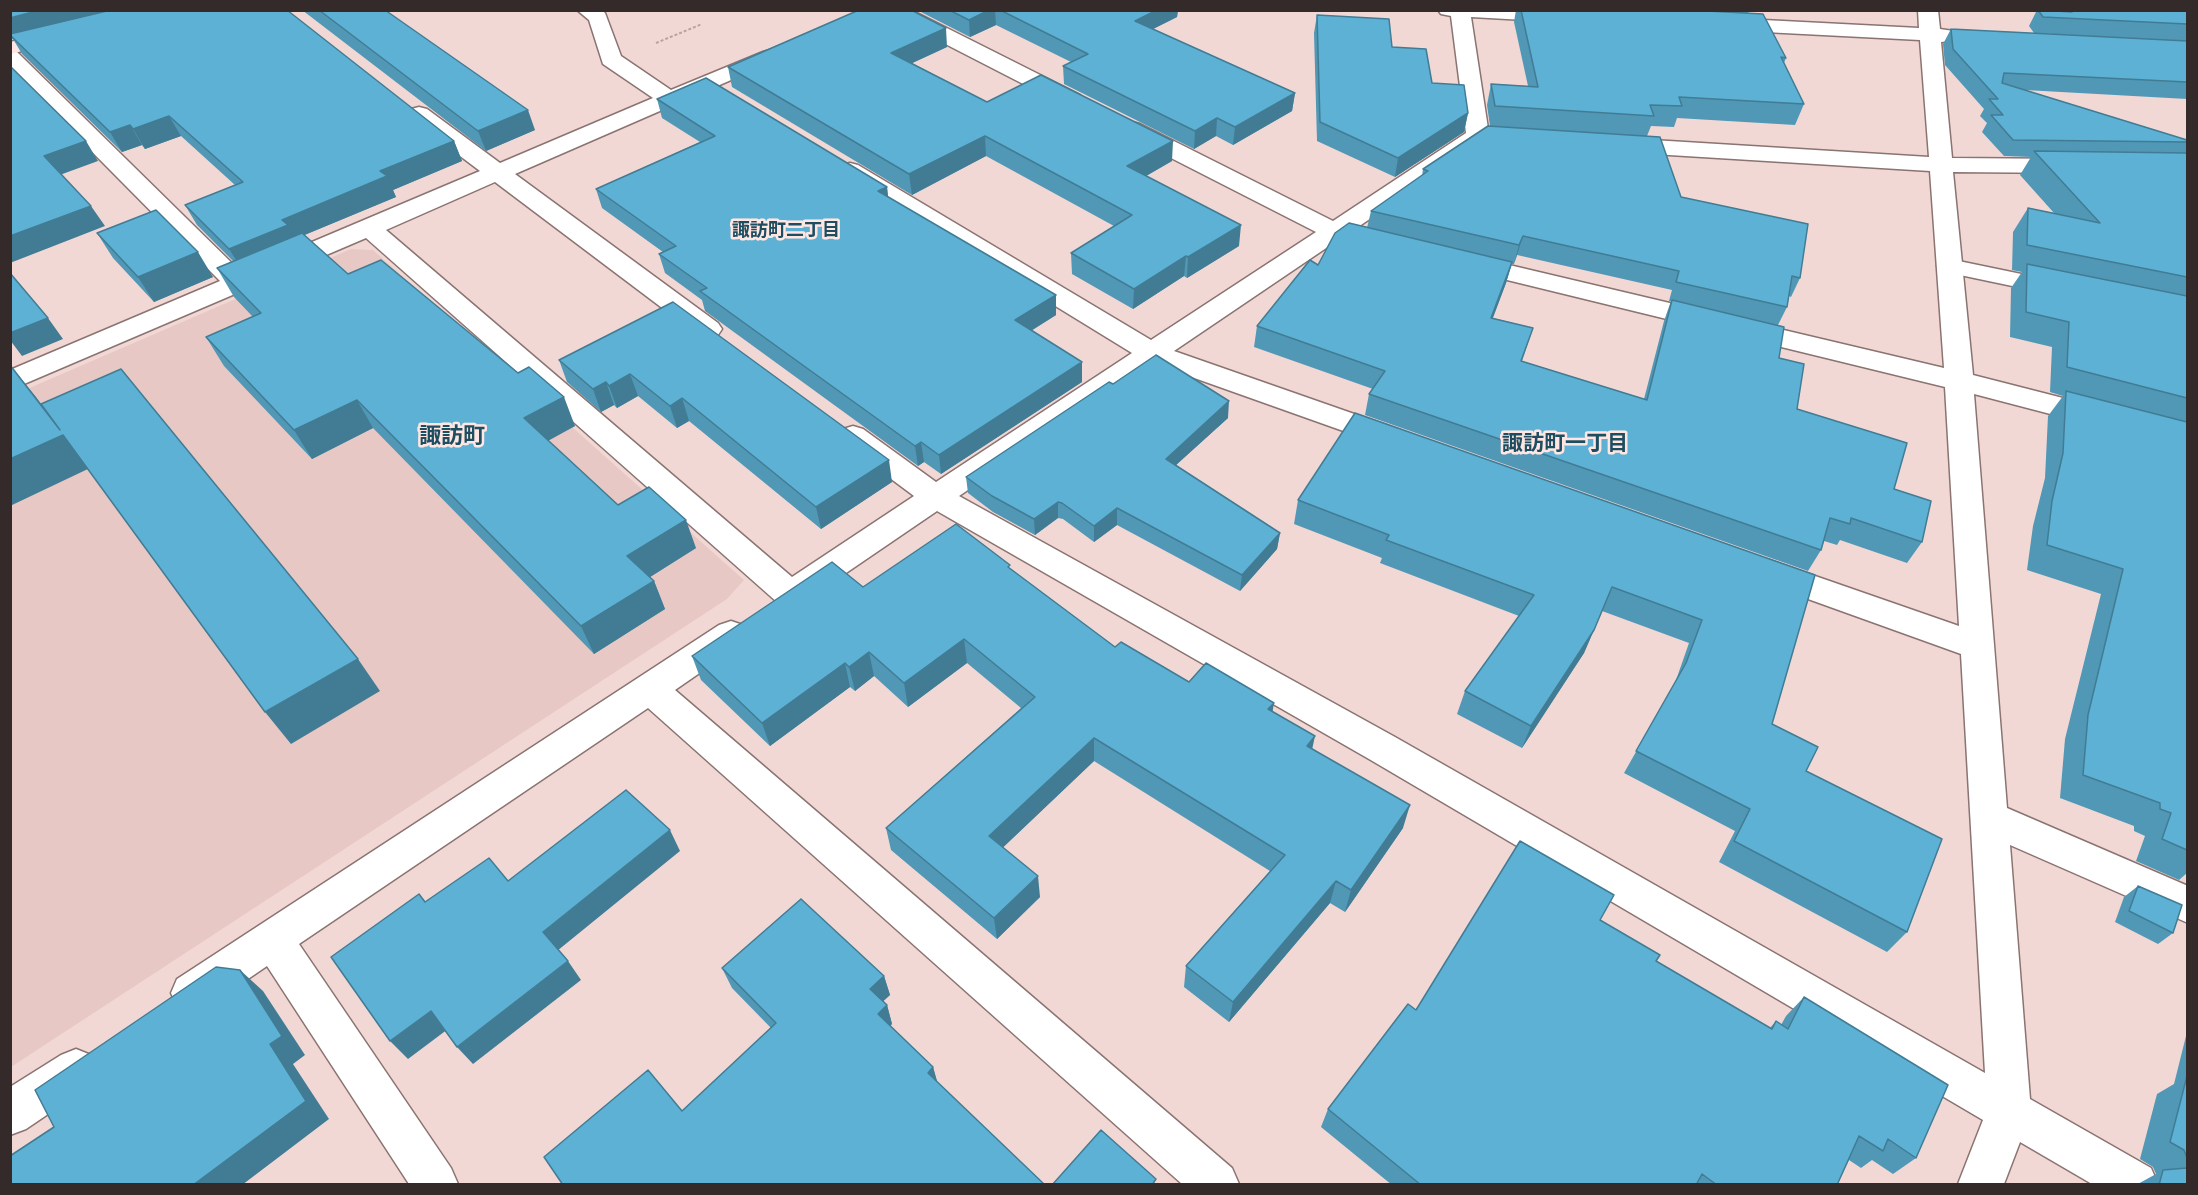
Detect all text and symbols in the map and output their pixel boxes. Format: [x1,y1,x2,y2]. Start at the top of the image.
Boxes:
district label: 諏訪町二丁目 [732,220,840,242]
district label: 諏訪町 [419,424,485,450]
district label: 諏訪町一丁目 [1502,431,1628,457]

